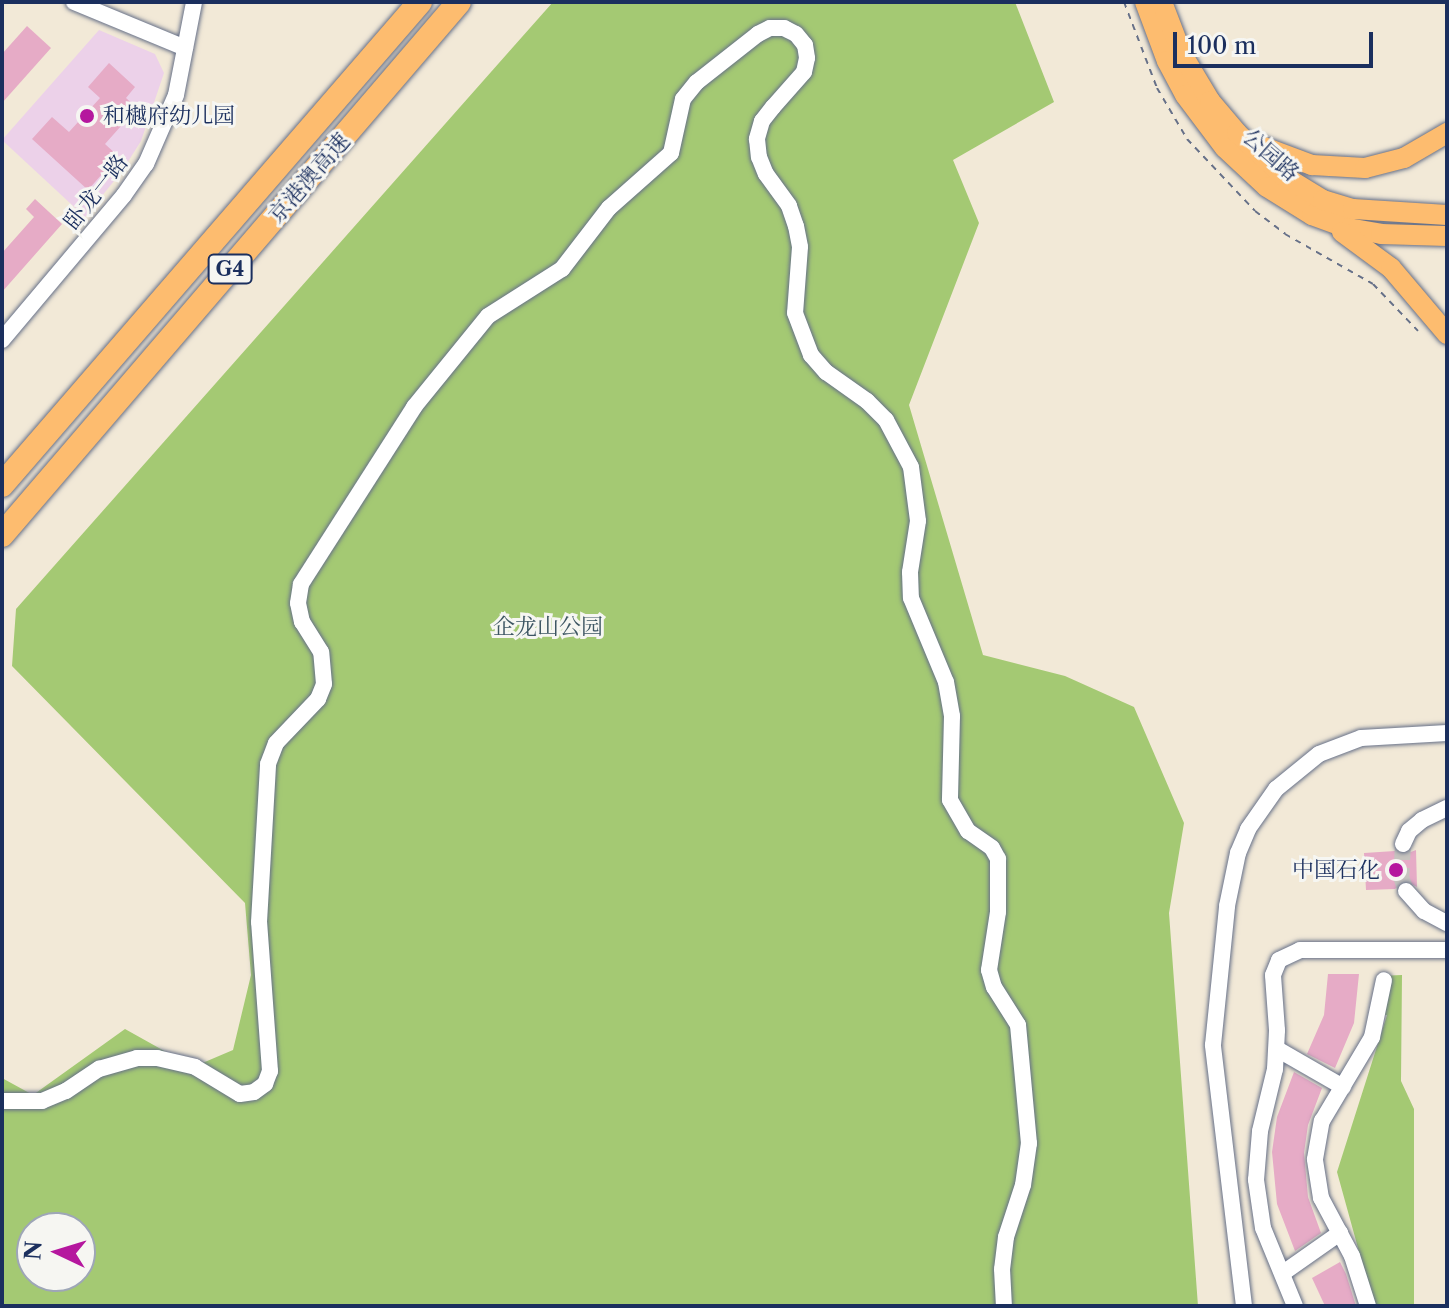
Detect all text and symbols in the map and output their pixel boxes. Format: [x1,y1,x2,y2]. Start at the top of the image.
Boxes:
scale bar [1177,16,1377,66]
text: 100 m [1187,31,1256,60]
place label: 和樾府幼儿园 [103,103,235,129]
marker: 和樾府幼儿园 [78,107,96,125]
street label: 公园路 [1237,123,1305,187]
street label: 京港澳高速 [263,128,355,228]
street label: 卧龙一路 [59,149,133,235]
road number: G4 [206,253,254,285]
park label: 企龙山公园 [493,614,603,640]
place label: 中国石化 [1292,857,1380,883]
marker: 中国石化 [1387,861,1405,879]
north arrow [16,1212,96,1292]
text: N [19,1240,48,1261]

